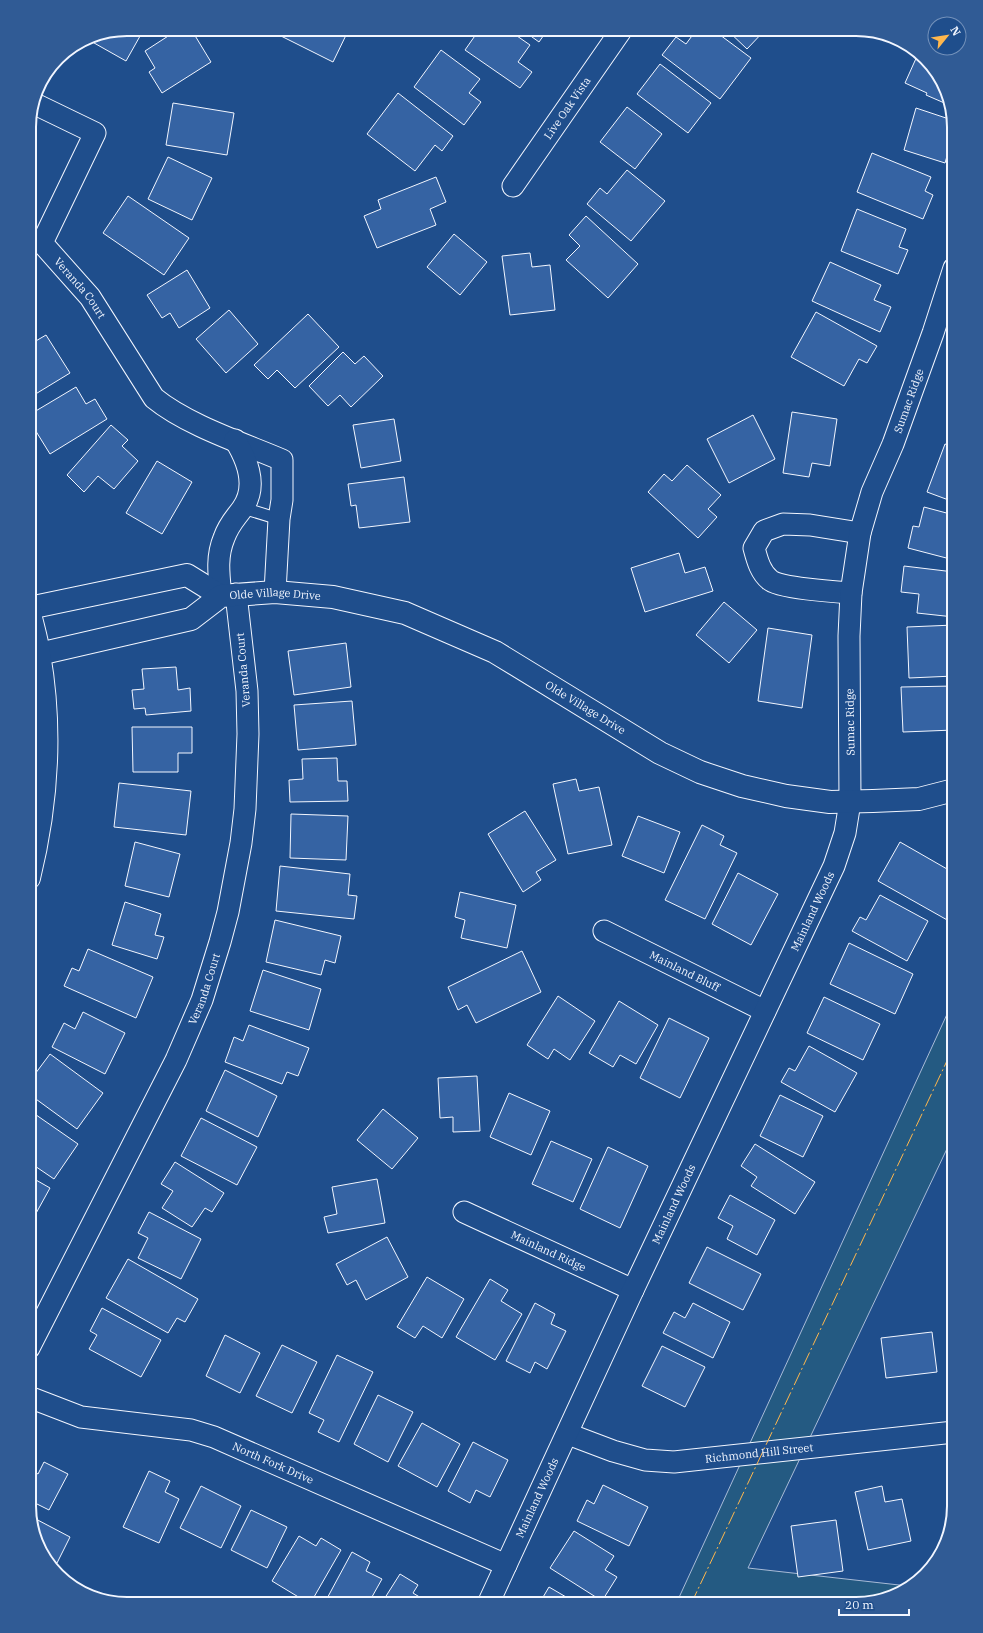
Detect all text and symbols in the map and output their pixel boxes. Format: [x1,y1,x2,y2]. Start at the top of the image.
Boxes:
north arrow [927,16,967,56]
text: N [947,24,964,39]
street label: Live Oak Vista [541,74,594,142]
street label: Veranda Court [51,255,109,321]
street label: Sumac Ridge [891,367,927,435]
street label: Olde Village Drive [229,585,321,603]
street label: Veranda Court [233,632,253,708]
street label: Olde Village Drive [543,677,628,737]
street label: Sumac Ridge [842,688,858,756]
street label: Mainland Woods [788,869,837,953]
street label: Mainland Bluff [647,948,723,995]
street label: Veranda Court [185,951,223,1027]
street label: Mainland Woods [649,1162,699,1246]
street label: Mainland Ridge [509,1228,588,1274]
street label: North Fork Drive [230,1439,316,1487]
street label: Richmond Hill Street [704,1440,814,1466]
street label: Mainland Woods [513,1456,562,1540]
scale bar [839,1591,909,1617]
text: 20 m [845,1597,874,1612]

